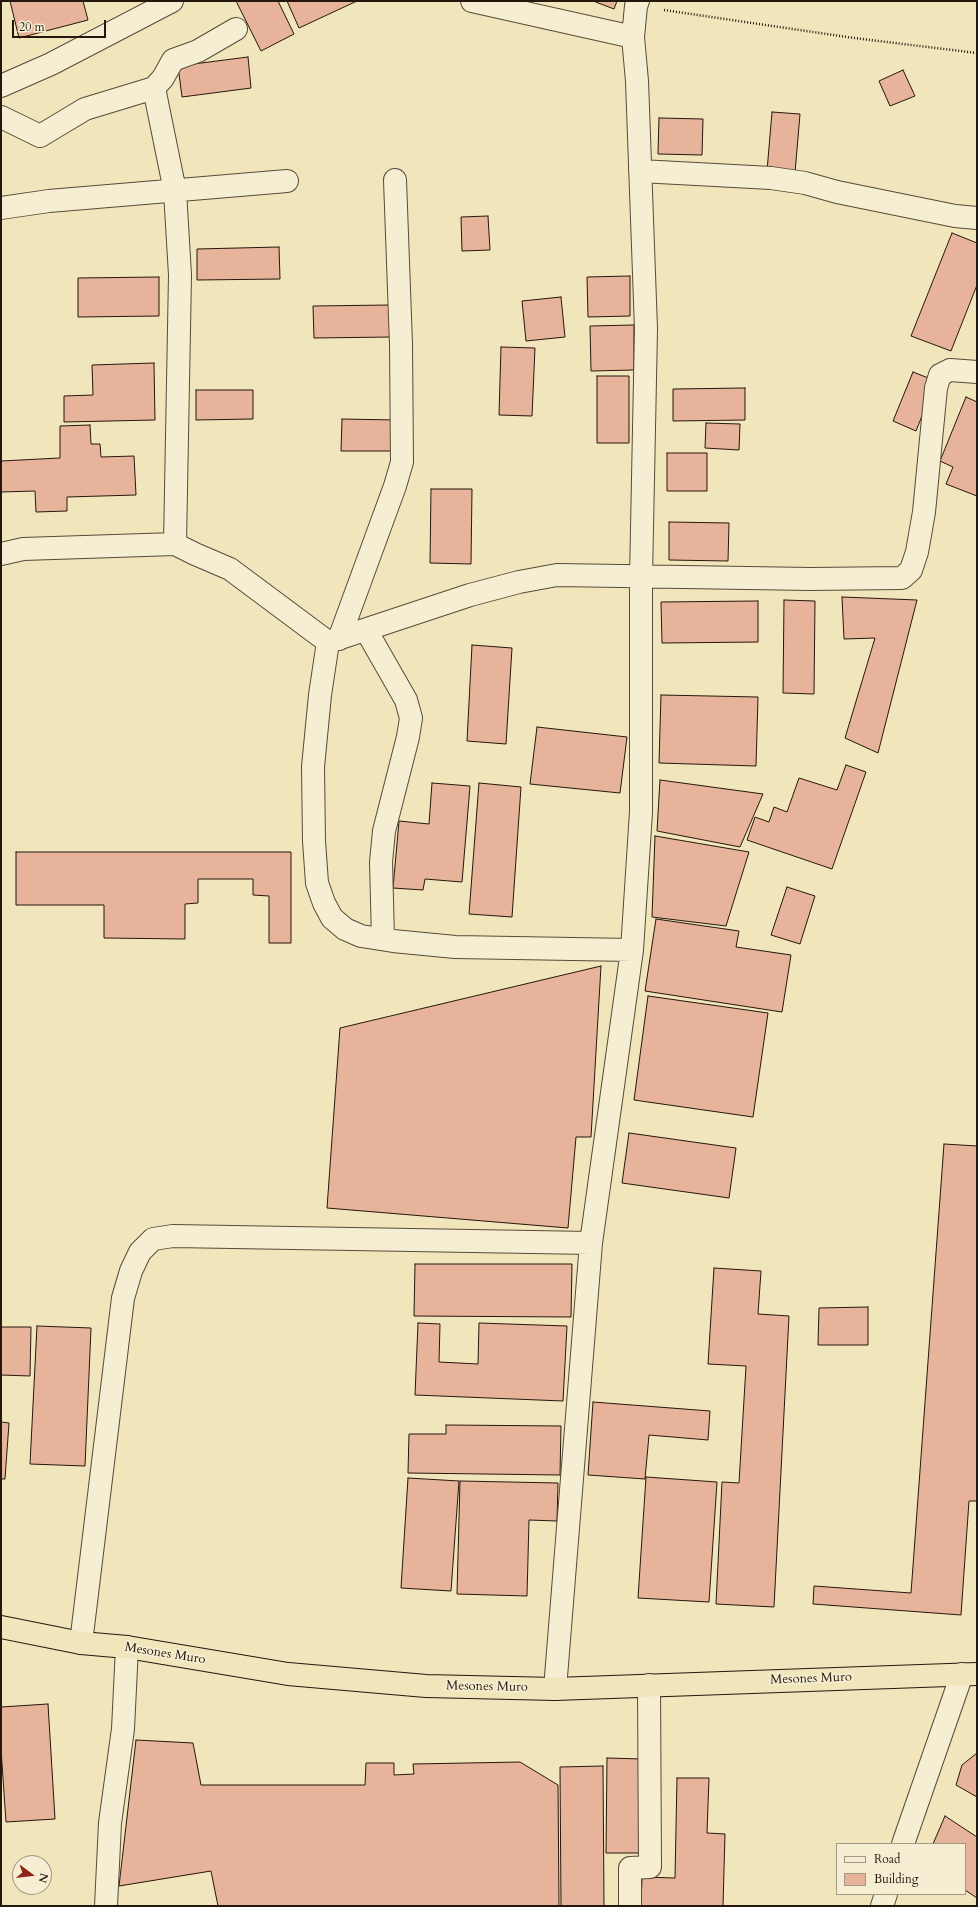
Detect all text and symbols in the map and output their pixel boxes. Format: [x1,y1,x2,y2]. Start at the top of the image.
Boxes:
scale bar [14,12,108,38]
text: 20 m [19,19,45,35]
street label: Mesones Muro [123,1640,207,1668]
street label: Mesones Muro [770,1670,852,1688]
street label: Mesones Muro [446,1678,528,1696]
legend [836,1843,966,1895]
text: Road [874,1851,900,1867]
north arrow [12,1855,52,1895]
text: N [35,1871,52,1885]
text: Building [874,1871,918,1887]

